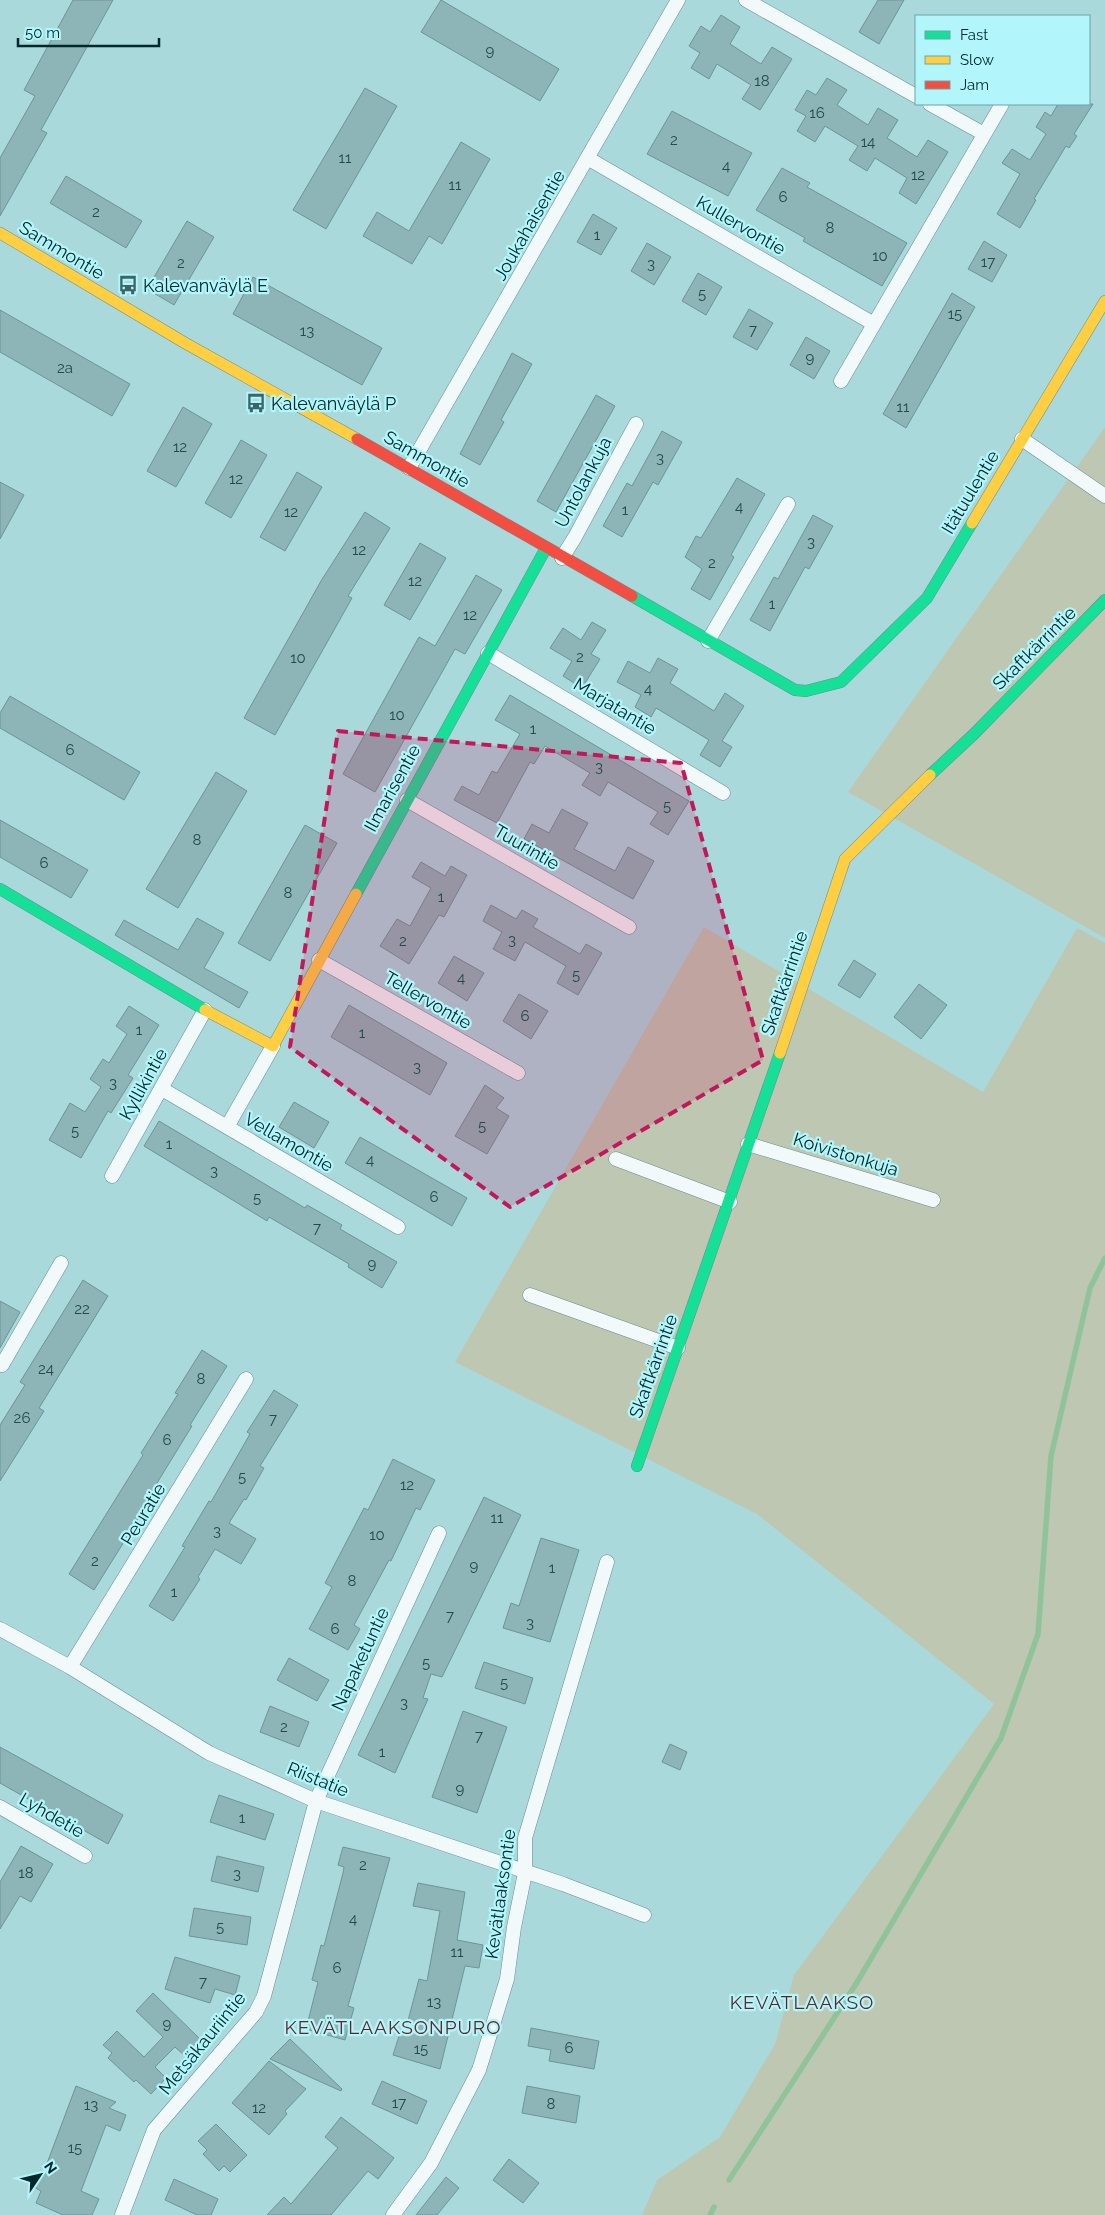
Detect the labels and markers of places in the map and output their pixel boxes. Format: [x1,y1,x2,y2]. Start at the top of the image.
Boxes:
bus stop icon: Kalevanväylä E [117,274,139,296]
place label: Kalevanväylä E [143,275,268,296]
bus stop icon: Kalevanväylä P [245,392,267,414]
place label: Kalevanväylä P [271,393,396,414]

